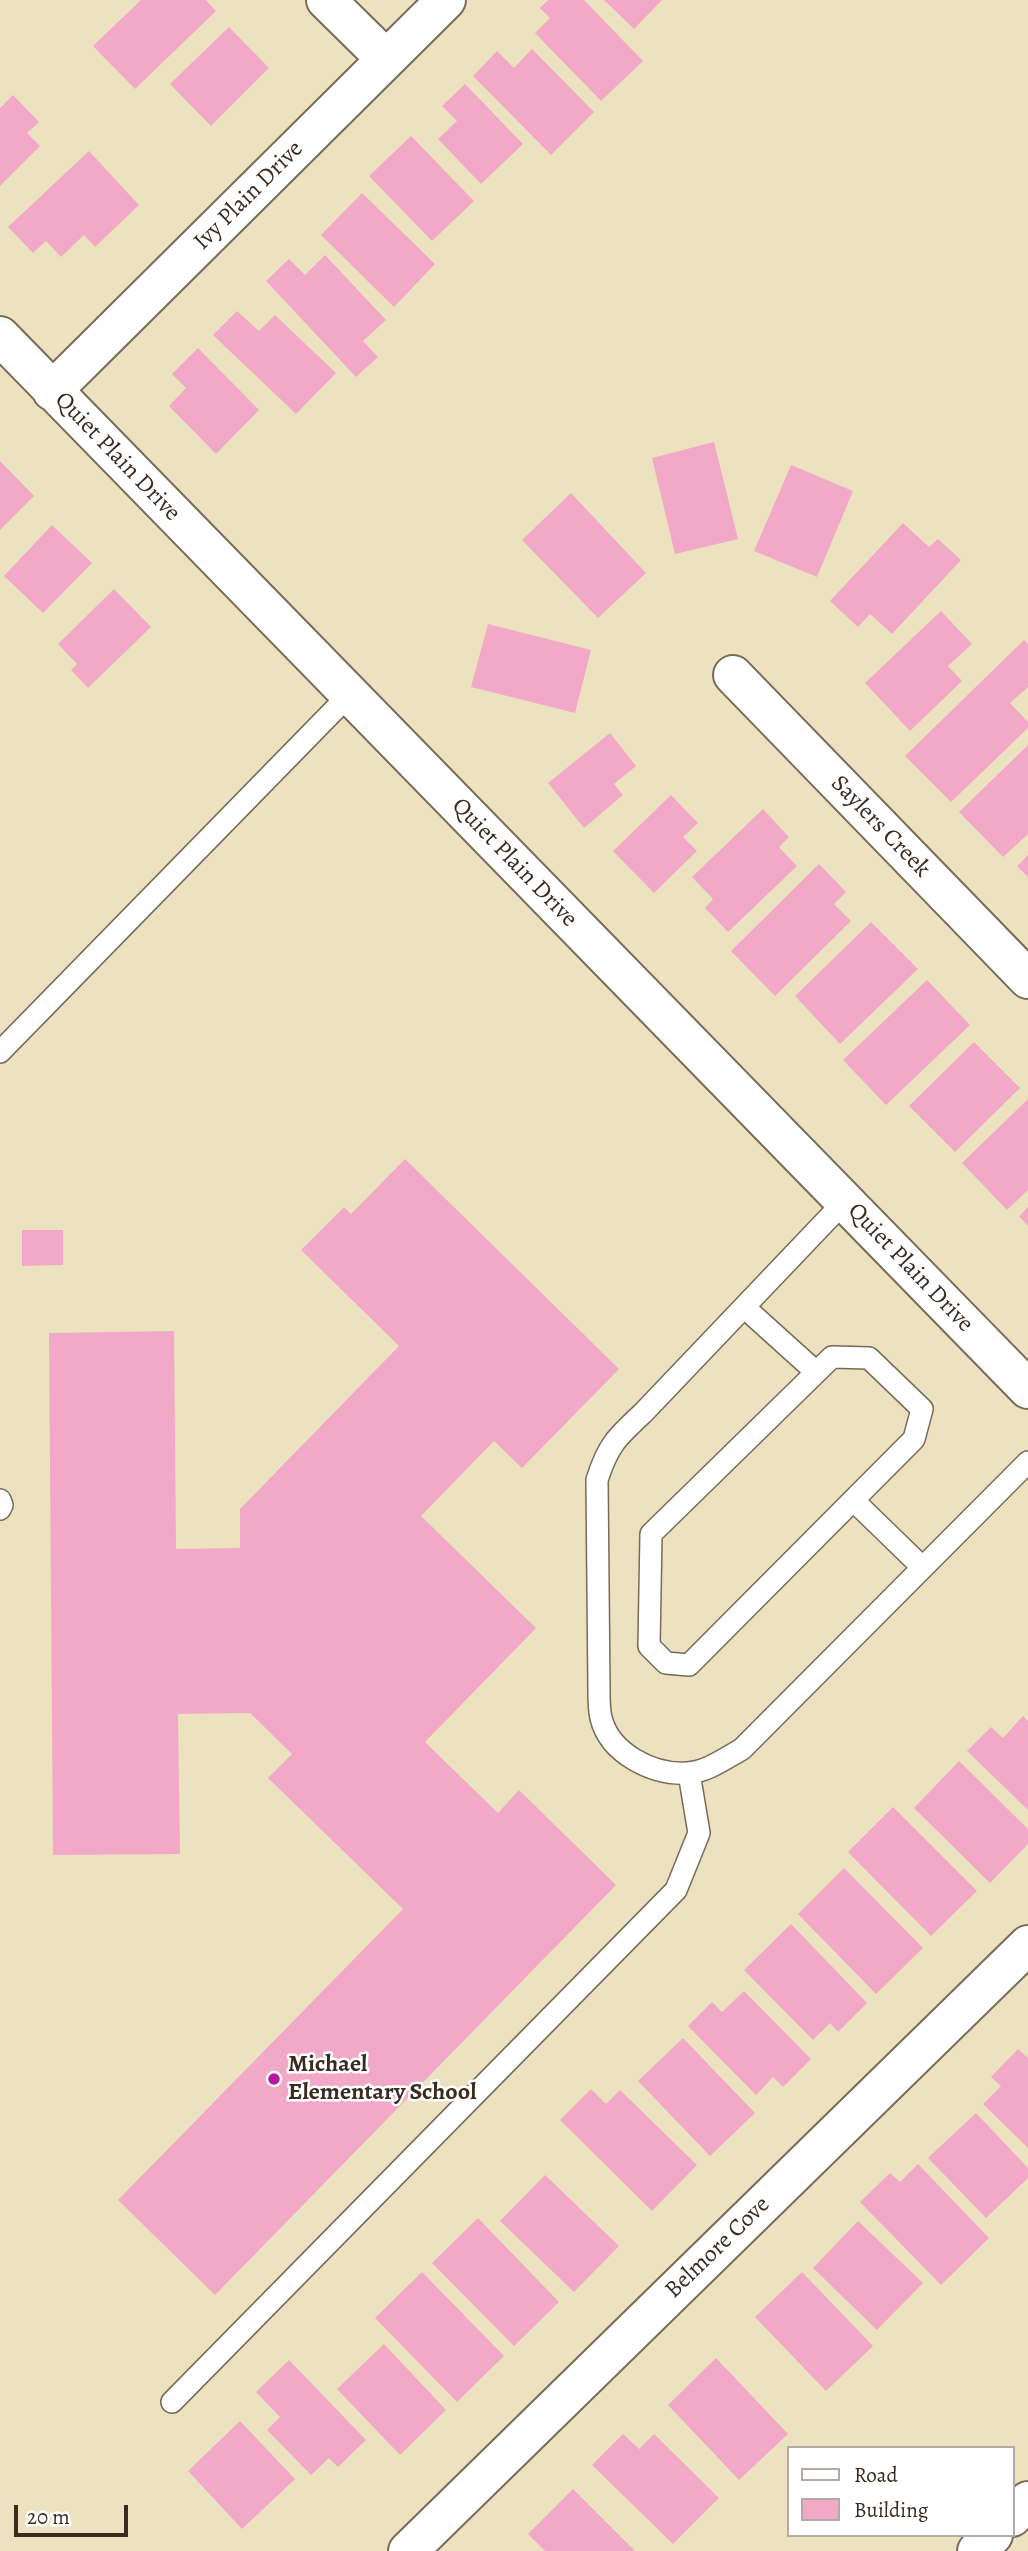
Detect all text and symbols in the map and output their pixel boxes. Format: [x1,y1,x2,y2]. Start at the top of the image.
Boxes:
street label: Ivy Plain Drive [188,135,310,257]
street label: Quiet Plain Drive [48,386,186,528]
street label: Saylers Creek [824,770,936,884]
street label: Quiet Plain Drive [445,792,583,934]
street label: Quiet Plain Drive [841,1197,979,1339]
place label: Michael Elementary School [288,2051,476,2107]
marker: Michael Elementary School [266,2071,282,2087]
street label: Belmore Cove [660,2191,776,2305]
legend [786,2446,1014,2537]
text: Road [854,2461,898,2489]
scale bar [18,2492,131,2536]
text: Building [854,2496,928,2524]
text: 20 m [27,2503,70,2531]

